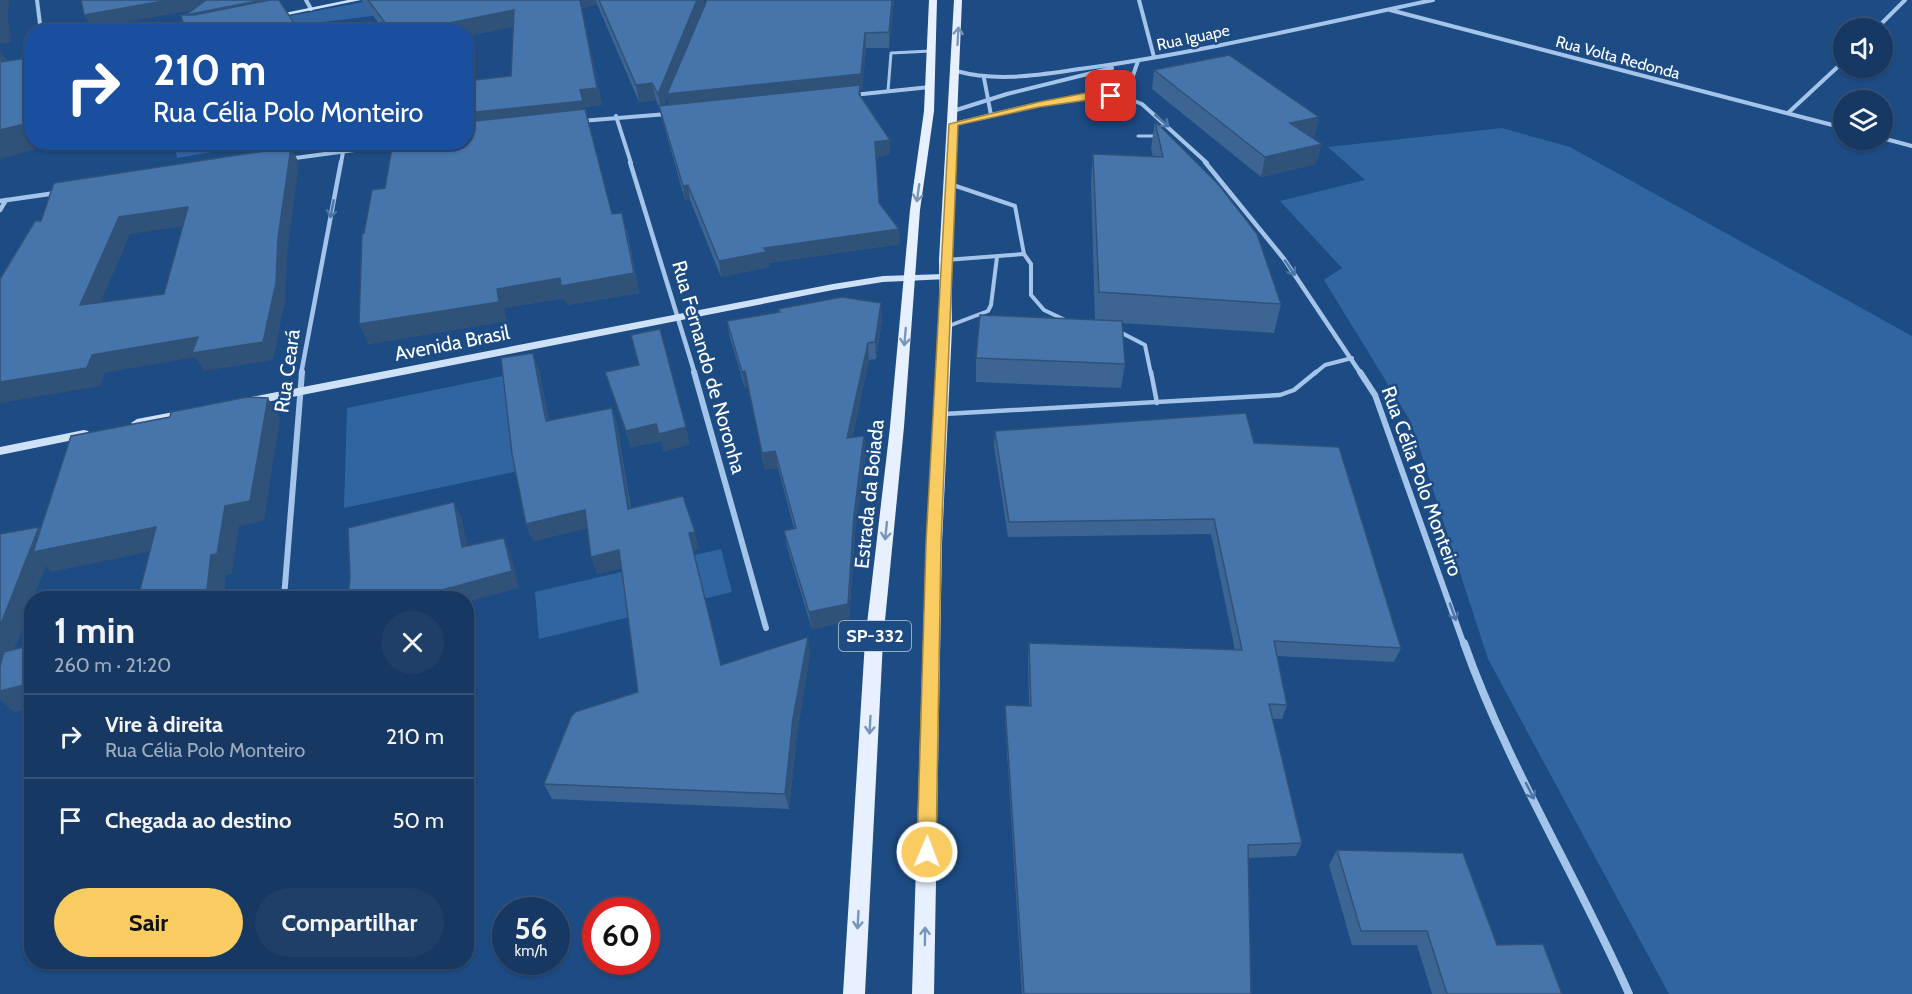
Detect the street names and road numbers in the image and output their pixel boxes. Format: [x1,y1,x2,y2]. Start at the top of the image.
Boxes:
street label: Rua Iguape [1155,20,1231,54]
street label: Rua Volta Redonda [1554,32,1682,83]
street label: Rua Fernando de Noronha [667,258,751,477]
street label: Avenida Brasil [392,320,512,366]
street label: Rua Ceará [269,327,305,414]
street label: Rua Célia Polo Monteiro [1376,383,1468,579]
street label: Estrada da Boiada [849,418,889,570]
road number: SP-332 [839,621,911,651]

